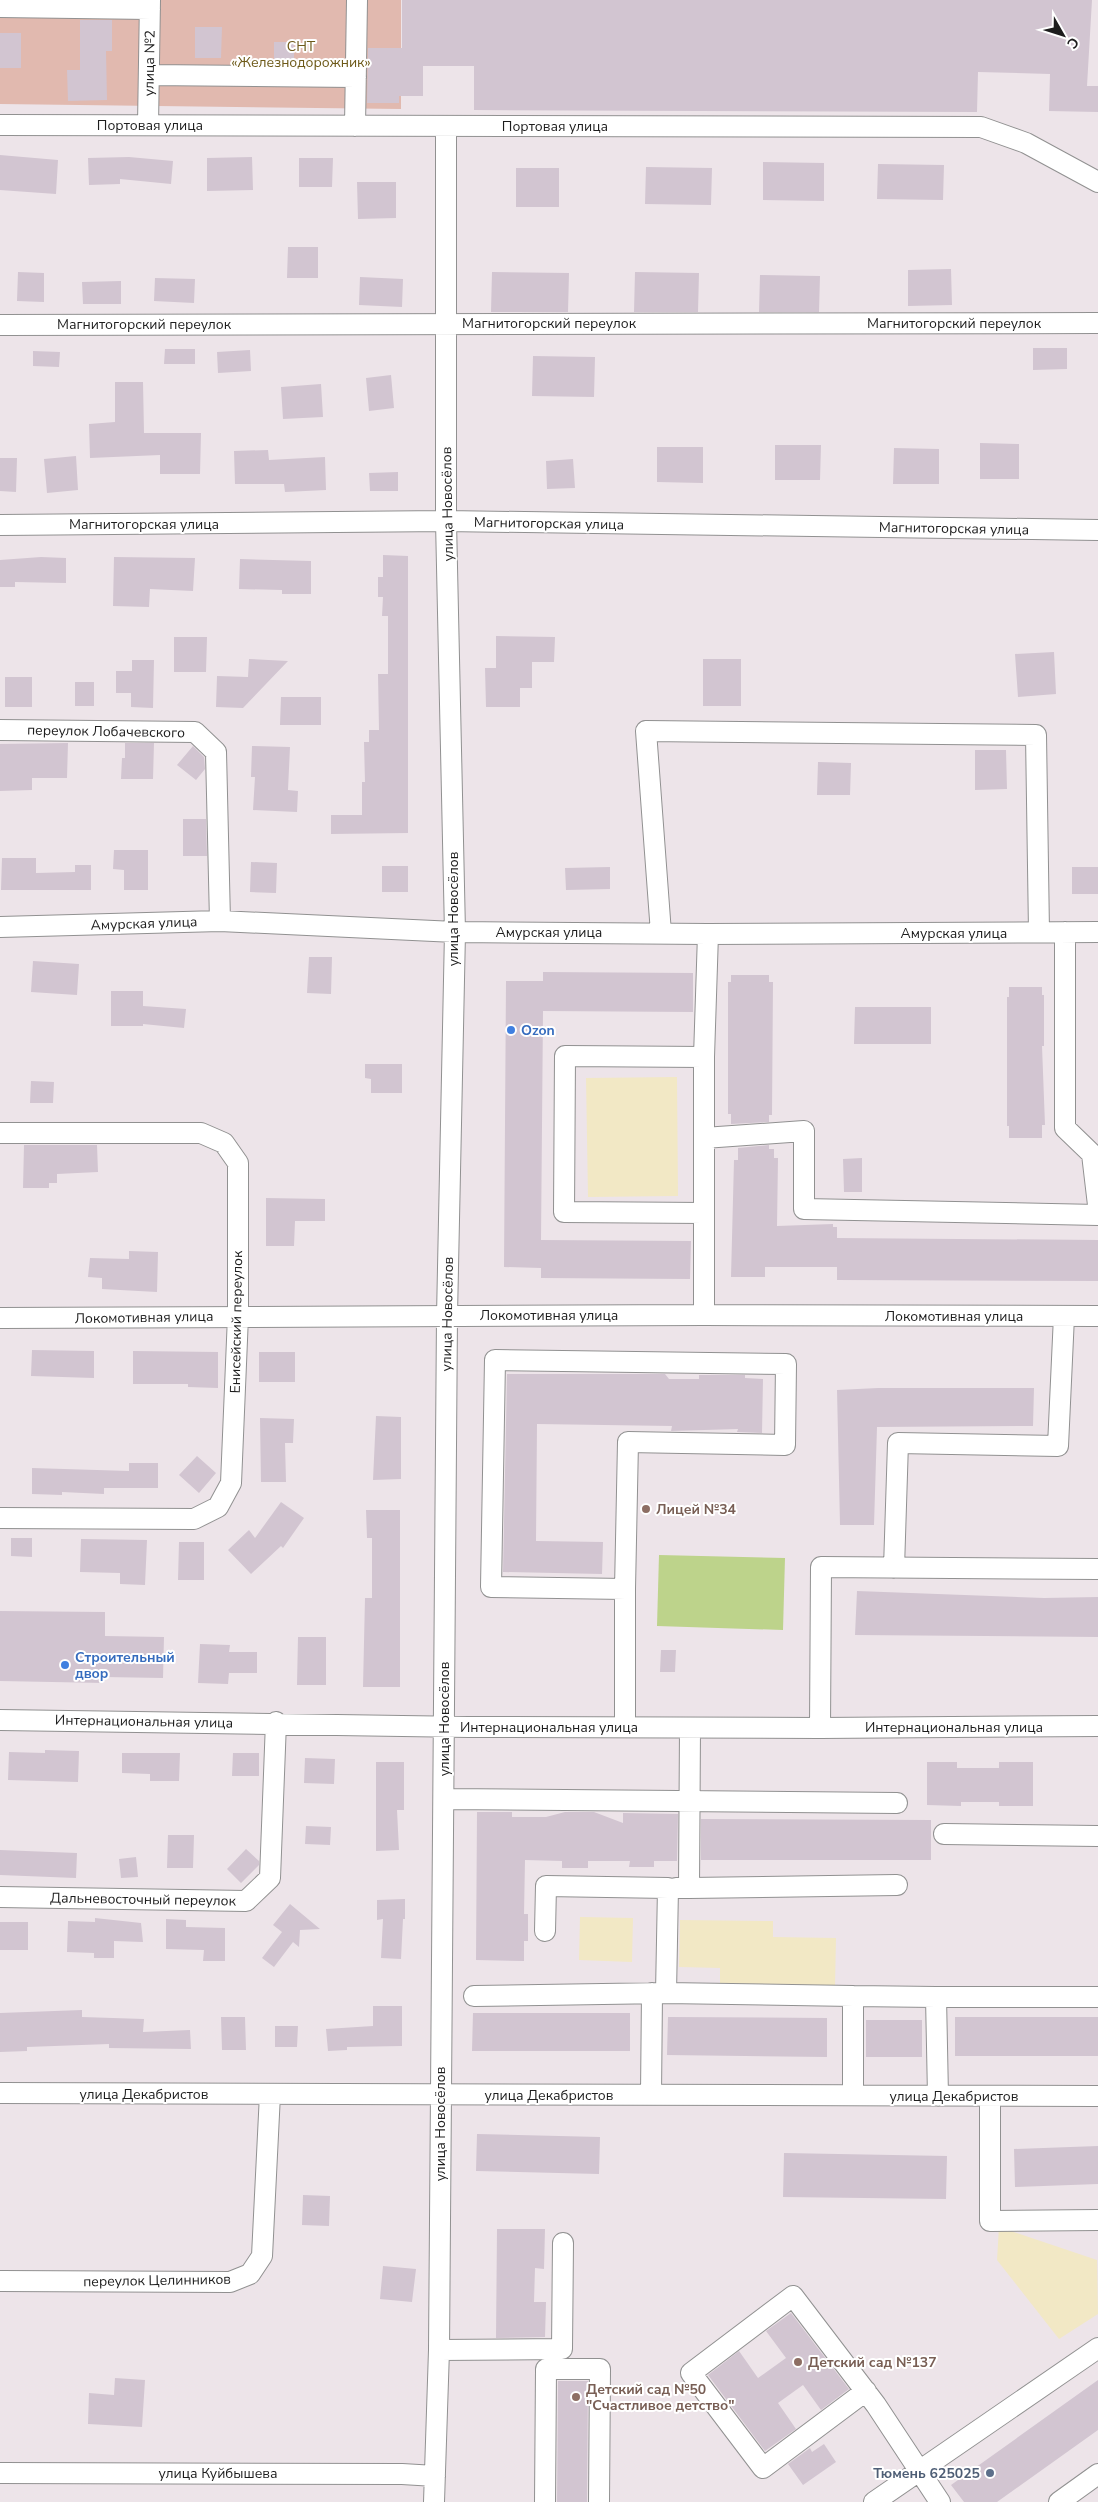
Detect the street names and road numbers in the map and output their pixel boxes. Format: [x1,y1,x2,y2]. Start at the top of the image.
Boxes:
street label: улица №2 [139,30,160,96]
street label: Портовая улица [97,116,203,135]
street label: Портовая улица [502,117,608,136]
street label: Магнитогорский переулок [462,314,637,333]
street label: Магнитогорский переулок [867,314,1042,333]
street label: Магнитогорский переулок [57,315,232,334]
street label: улица Новосёлов [437,446,458,561]
street label: Магнитогорская улица [474,513,624,534]
street label: Магнитогорская улица [69,515,219,534]
street label: Магнитогорская улица [879,518,1029,539]
street label: переулок Лобачевского [27,721,185,742]
street label: улица Новосёлов [444,851,463,966]
street label: Амурская улица [90,912,198,935]
street label: Амурская улица [496,923,602,942]
street label: Амурская улица [901,924,1007,943]
street label: Енисейский переулок [226,1250,247,1394]
street label: улица Новосёлов [437,1256,458,1371]
street label: Локомотивная улица [480,1306,618,1325]
street label: Локомотивная улица [74,1307,214,1328]
street label: Локомотивная улица [885,1307,1023,1326]
street label: улица Новосёлов [435,1661,454,1776]
street label: Интернациональная улица [55,1710,233,1733]
street label: Интернациональная улица [460,1718,638,1737]
street label: Интернациональная улица [865,1718,1043,1737]
street label: Дальневосточный переулок [50,1888,237,1911]
street label: улица Новосёлов [431,2066,450,2181]
street label: улица Декабристов [80,2085,209,2104]
street label: улица Декабристов [485,2086,614,2105]
street label: улица Декабристов [890,2087,1019,2106]
street label: переулок Целинников [83,2270,231,2291]
street label: улица Куйбышева [159,2464,277,2483]

